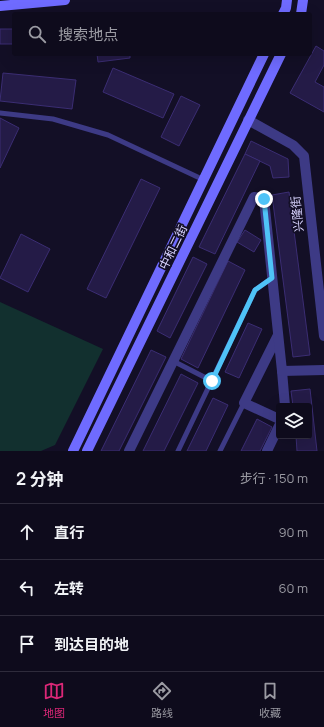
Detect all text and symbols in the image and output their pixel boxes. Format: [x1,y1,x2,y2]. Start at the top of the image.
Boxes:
search box [12,12,312,56]
icon: search [26,23,48,45]
text: 搜索地点 [58,24,118,45]
route end [255,190,273,208]
street label: 兴隆街 [287,195,307,233]
street label: 中和二街 [155,222,191,272]
route start [203,372,221,390]
map controls [276,403,312,439]
button: layers [276,403,312,439]
text: 2 分钟 [16,467,64,490]
text: 步行 · 150 m [240,469,308,487]
icon: ahead [16,521,38,543]
text: 直行 [54,522,84,543]
text: 90 m [278,523,308,541]
icon: left [16,577,38,599]
text: 左转 [54,578,84,599]
text: 60 m [278,579,308,597]
icon: arrive [16,633,38,655]
text: 到达目的地 [54,634,129,655]
tab: 地图 [43,680,65,720]
tab: 路线 [151,680,173,720]
tab: 收藏 [259,680,281,720]

